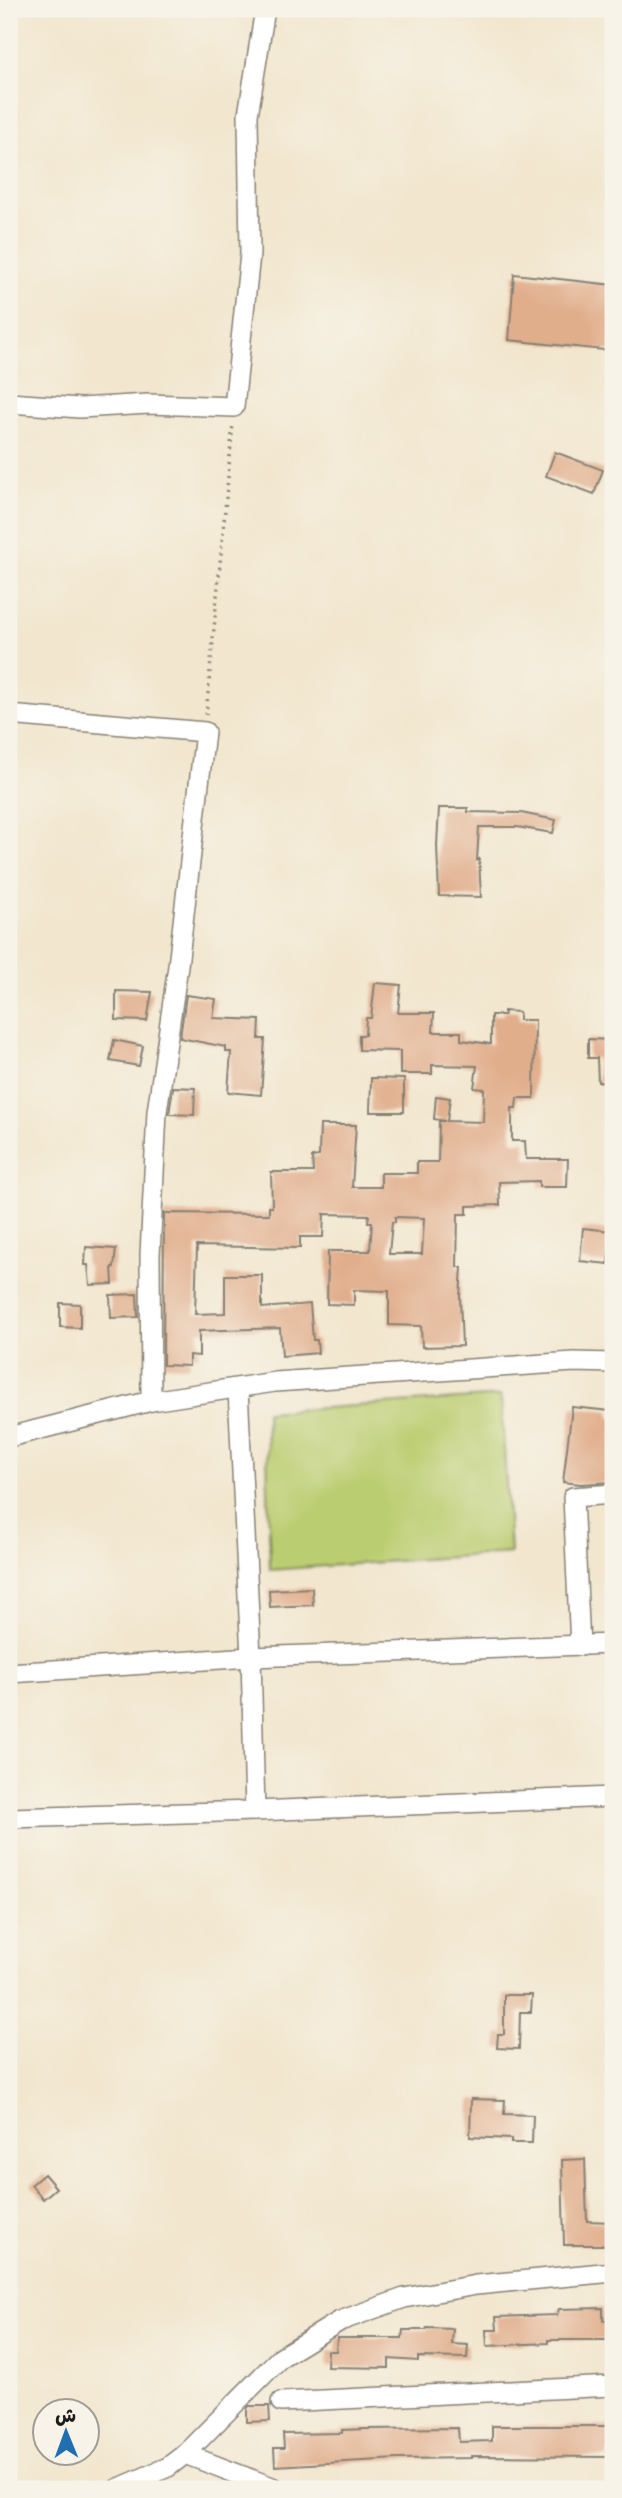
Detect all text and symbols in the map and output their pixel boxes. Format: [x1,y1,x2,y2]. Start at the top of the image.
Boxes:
north arrow [32,2396,102,2466]
text: ش [55,2402,76,2427]

